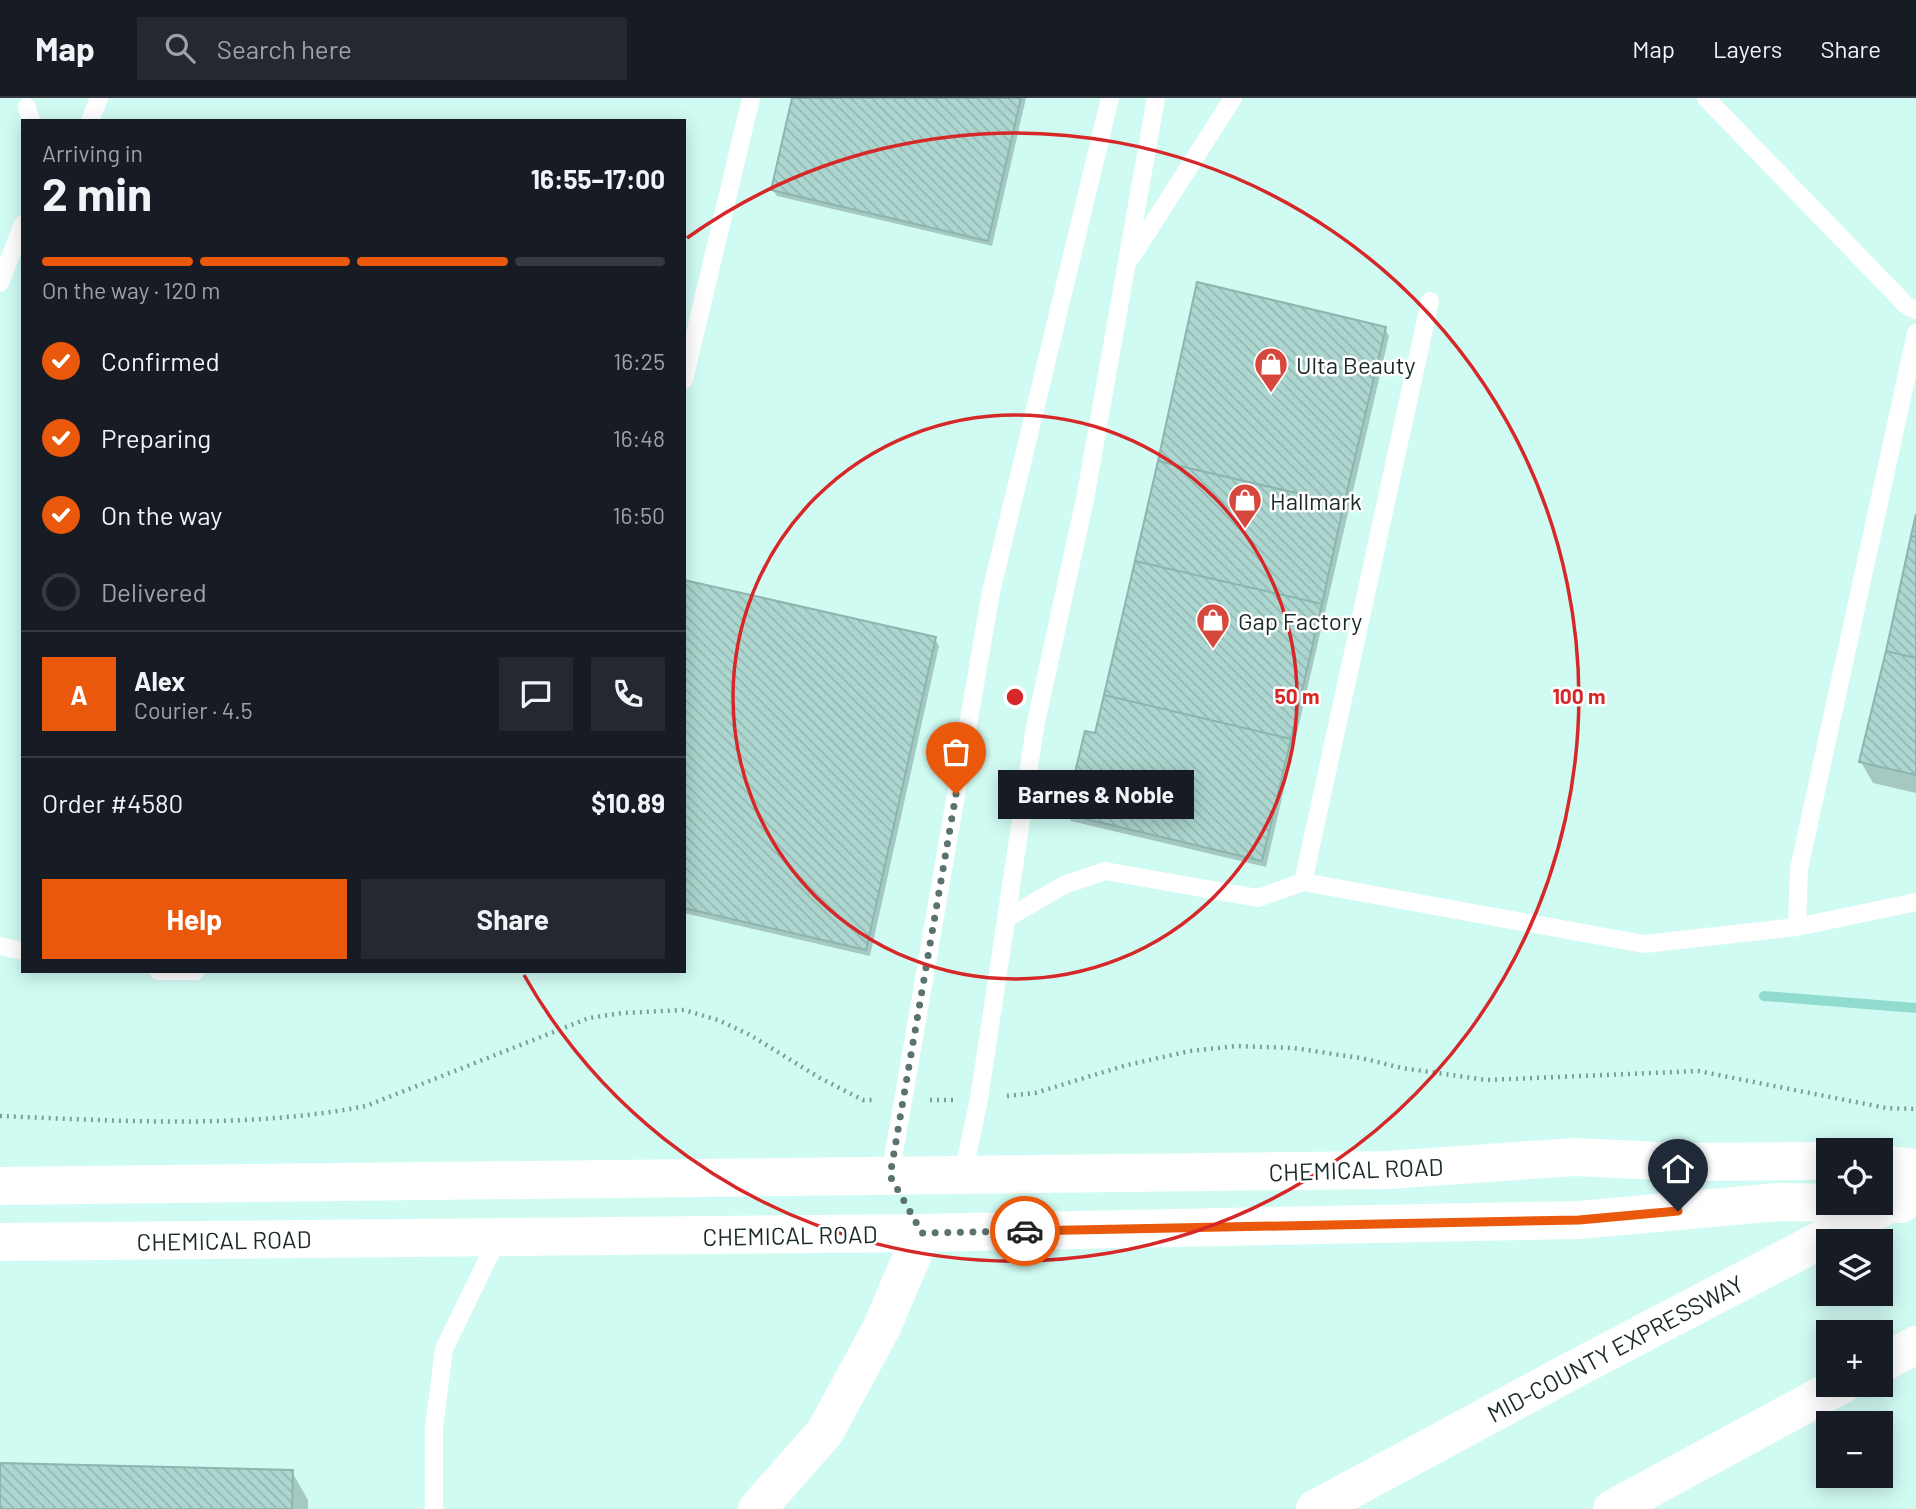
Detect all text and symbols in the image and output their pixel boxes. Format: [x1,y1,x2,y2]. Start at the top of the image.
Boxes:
search box [137,17,627,80]
text: Map [35,28,95,68]
icon: search [161,29,199,67]
text: Search here [217,33,352,64]
text: Map [1632,34,1675,63]
text: Layers [1713,34,1782,63]
text: Share [1820,34,1881,63]
text: Arriving in [42,139,143,167]
text: 16:55–17:00 [531,163,665,194]
text: 2 min [42,165,152,220]
text: On the way · 120 m [42,276,220,304]
icon: check [42,342,80,380]
text: Confirmed [101,345,220,376]
shop icon: Ulta Beauty [1252,345,1290,394]
text: 16:25 [613,347,665,375]
place label: Ulta Beauty [1296,350,1416,379]
icon: check [42,419,80,457]
text: Preparing [101,422,211,453]
text: 16:48 [613,424,665,452]
shop icon: Hallmark [1226,481,1264,530]
place label: Hallmark [1270,486,1362,515]
icon: check [42,496,80,534]
text: On the way [101,499,222,530]
text: 16:50 [612,501,665,529]
text: Delivered [101,576,207,607]
shop icon: Gap Factory [1194,601,1232,650]
place label: Gap Factory [1238,606,1362,635]
button: chat [499,657,573,731]
button: phone [591,657,665,731]
text: Alex [134,665,185,696]
text: A [70,679,88,710]
text: 50 m [1274,683,1320,708]
text: 100 m [1552,683,1606,708]
centre of rings [1003,685,1027,709]
text: Courier · 4.5 [134,696,253,724]
pin [926,722,986,794]
icon: bag [937,733,975,771]
callout: Barnes & Noble [998,770,1194,818]
text: Barnes & Noble [1018,780,1174,808]
text: Order #4580 [42,787,183,818]
text: $10.89 [591,787,665,818]
button: Help [42,879,347,959]
button: Share [361,879,665,959]
map controls [1816,1138,1893,1488]
button: locate [1816,1138,1893,1215]
pin [1648,1139,1708,1211]
icon: home [1659,1150,1697,1188]
street label: CHEMICAL ROAD [1268,1151,1444,1187]
courier [990,1196,1060,1266]
icon: car [1006,1212,1044,1250]
street label: CHEMICAL ROAD [702,1219,878,1251]
street label: CHEMICAL ROAD [136,1224,312,1256]
button: layers [1816,1229,1893,1306]
street label: MID-COUNTY EXPRESSWAY [1482,1268,1748,1428]
button: + [1816,1320,1893,1397]
button: − [1816,1411,1893,1488]

